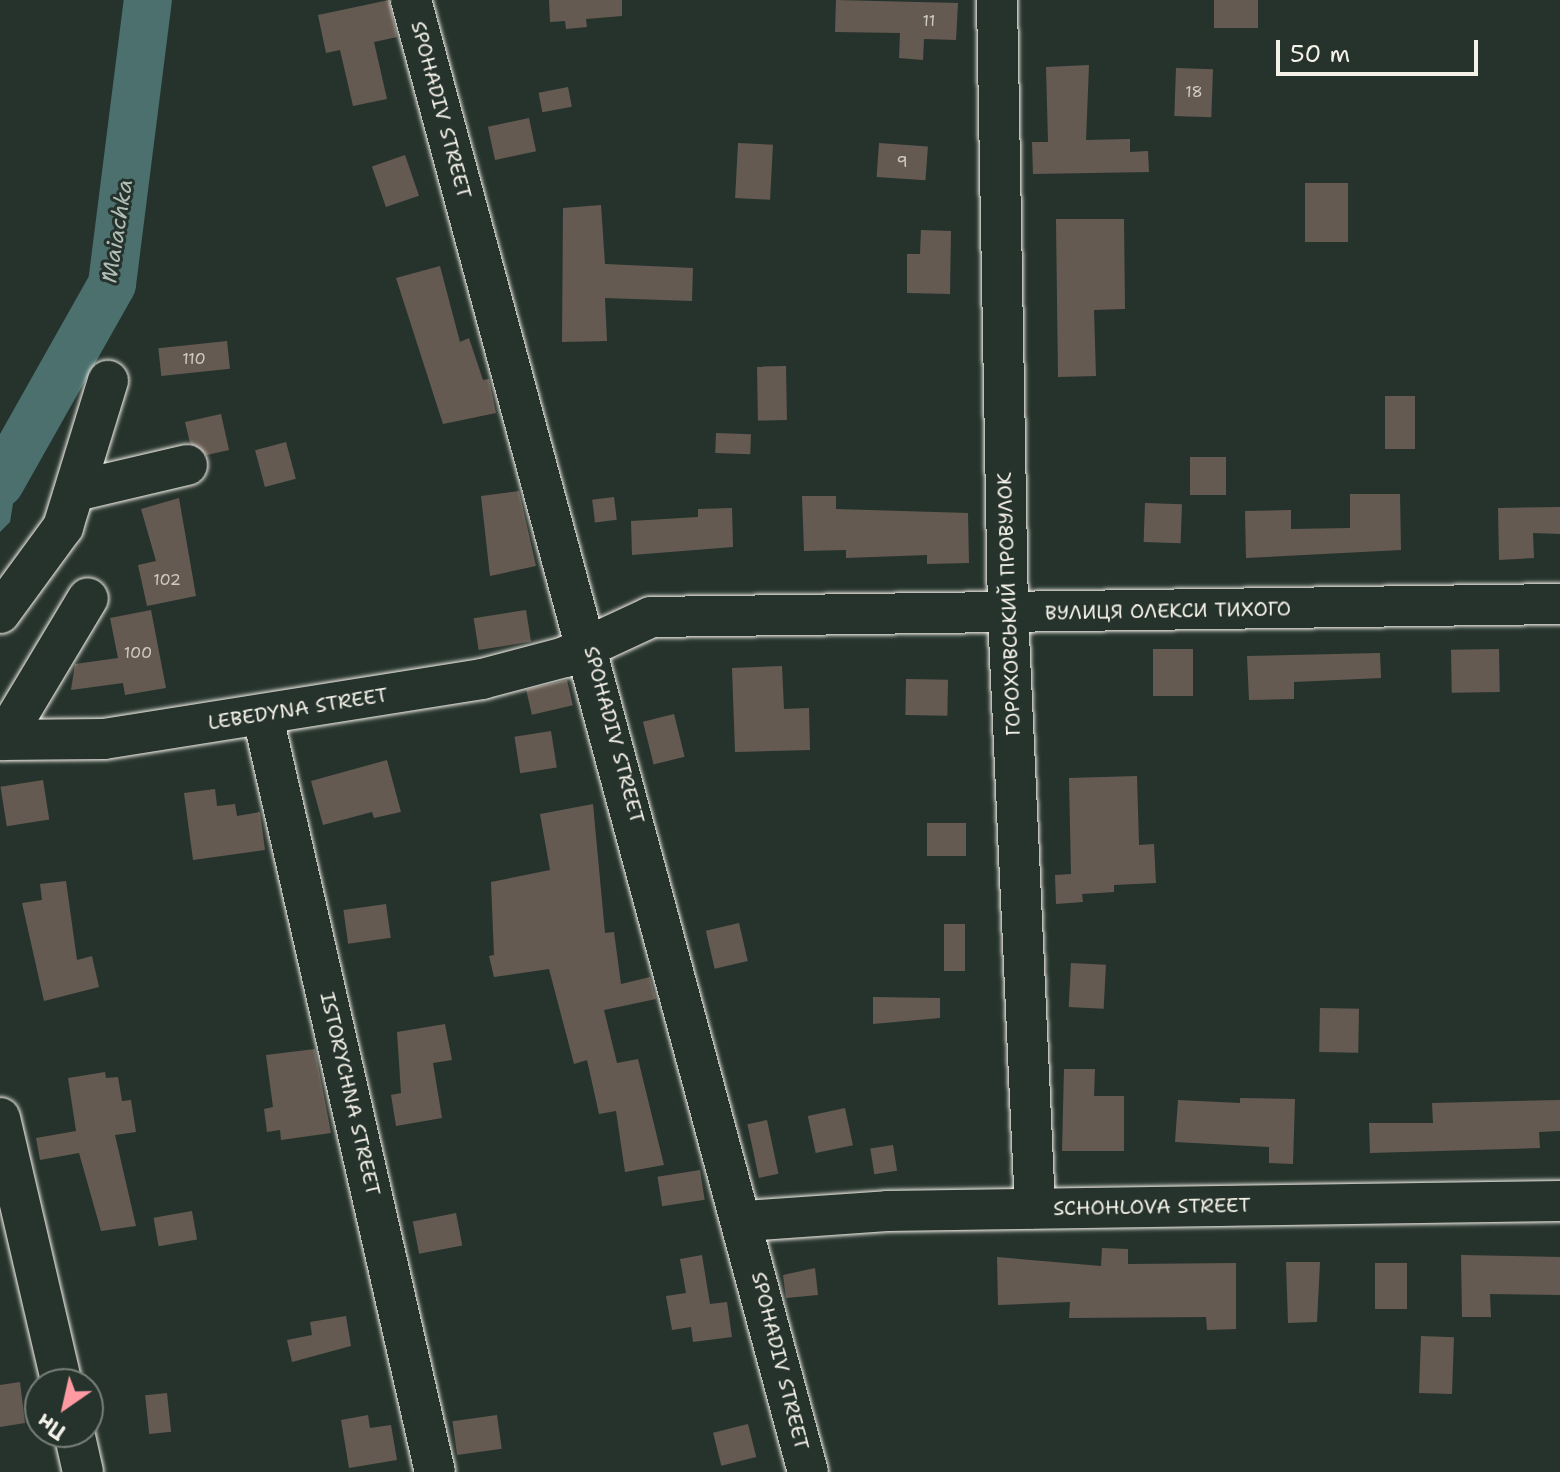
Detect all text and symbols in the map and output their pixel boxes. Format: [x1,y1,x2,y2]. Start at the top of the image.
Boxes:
house number: 11 [923,11,935,31]
street label: SPOHADIV STREET [406,19,476,201]
scale bar [1280,24,1482,74]
text: 50 m [1290,38,1350,70]
house number: 18 [1185,82,1203,102]
house number: 9 [896,152,908,172]
water label: Maiachka [96,177,138,285]
house number: 110 [182,349,206,369]
street label: ГОРОХОВСЬКИЙ ПРОВУЛОК [992,472,1026,736]
house number: 102 [153,570,181,590]
street label: ВУЛИЦЯ ОЛЕКСИ ТИХОГО [1045,597,1291,625]
house number: 100 [124,643,152,663]
street label: SPOHADIV STREET [579,644,649,826]
street label: LEBEDYNA STREET [206,683,390,735]
street label: ISTORYCHNA STREET [315,990,385,1198]
street label: SCHOHLOVA STREET [1053,1193,1251,1221]
street label: SPOHADIV STREET [746,1269,814,1453]
north arrow [24,1368,104,1448]
text: Пн [31,1407,72,1447]

